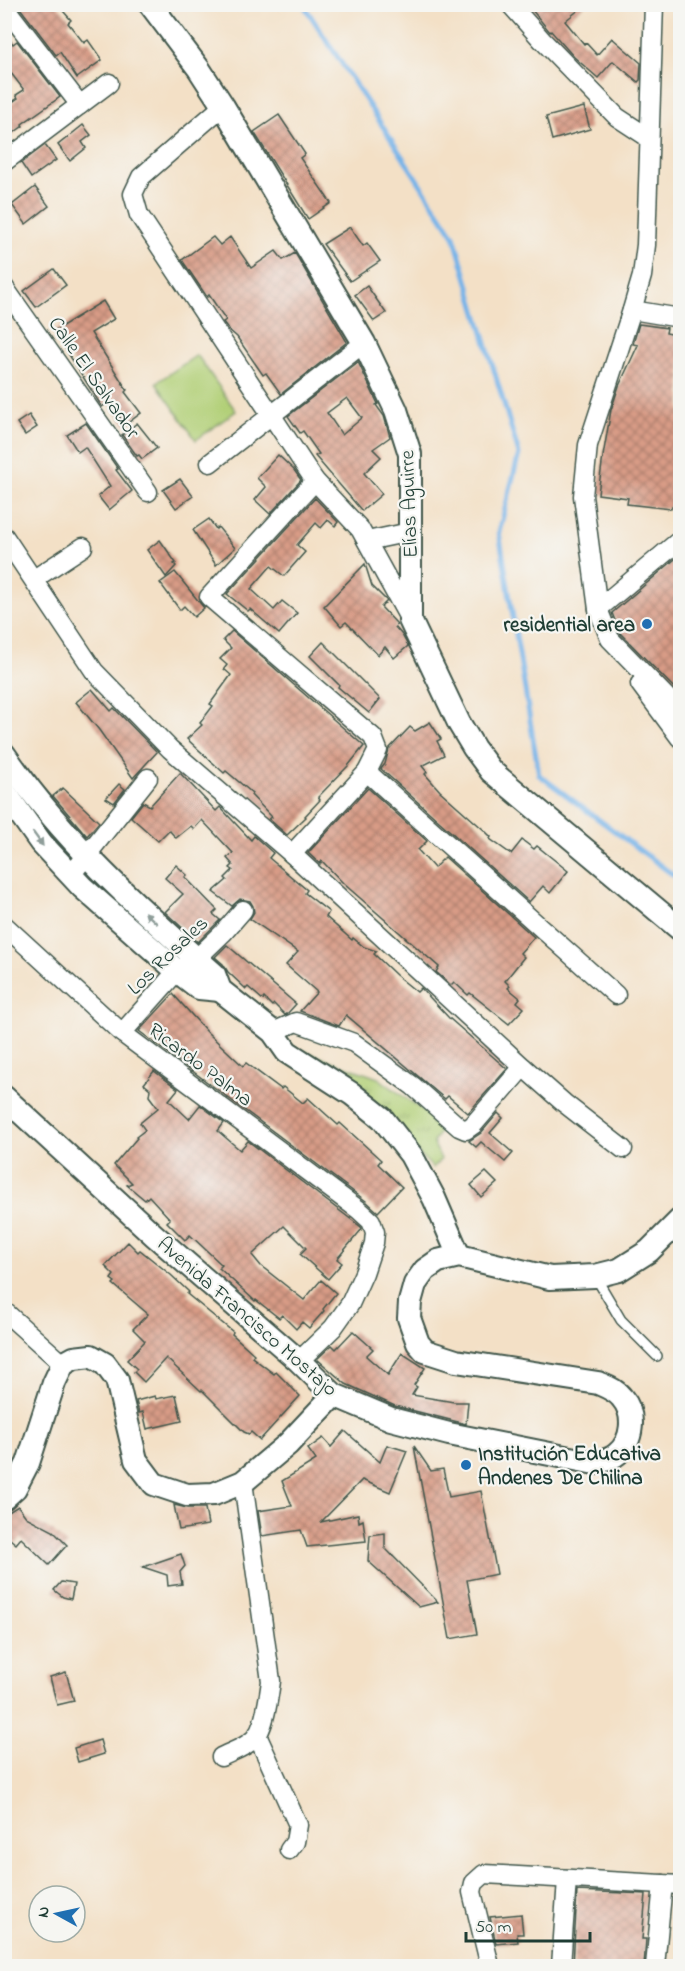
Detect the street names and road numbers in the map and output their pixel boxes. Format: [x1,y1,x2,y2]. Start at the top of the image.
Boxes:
street label: Calle El Salvador [40,311,147,446]
street label: Elías Aguirre [393,449,429,558]
street label: Los Rosales [121,910,216,1003]
street label: Ricardo Palma [141,1016,258,1115]
street label: Avenida Francisco Mostajo [150,1230,344,1405]

